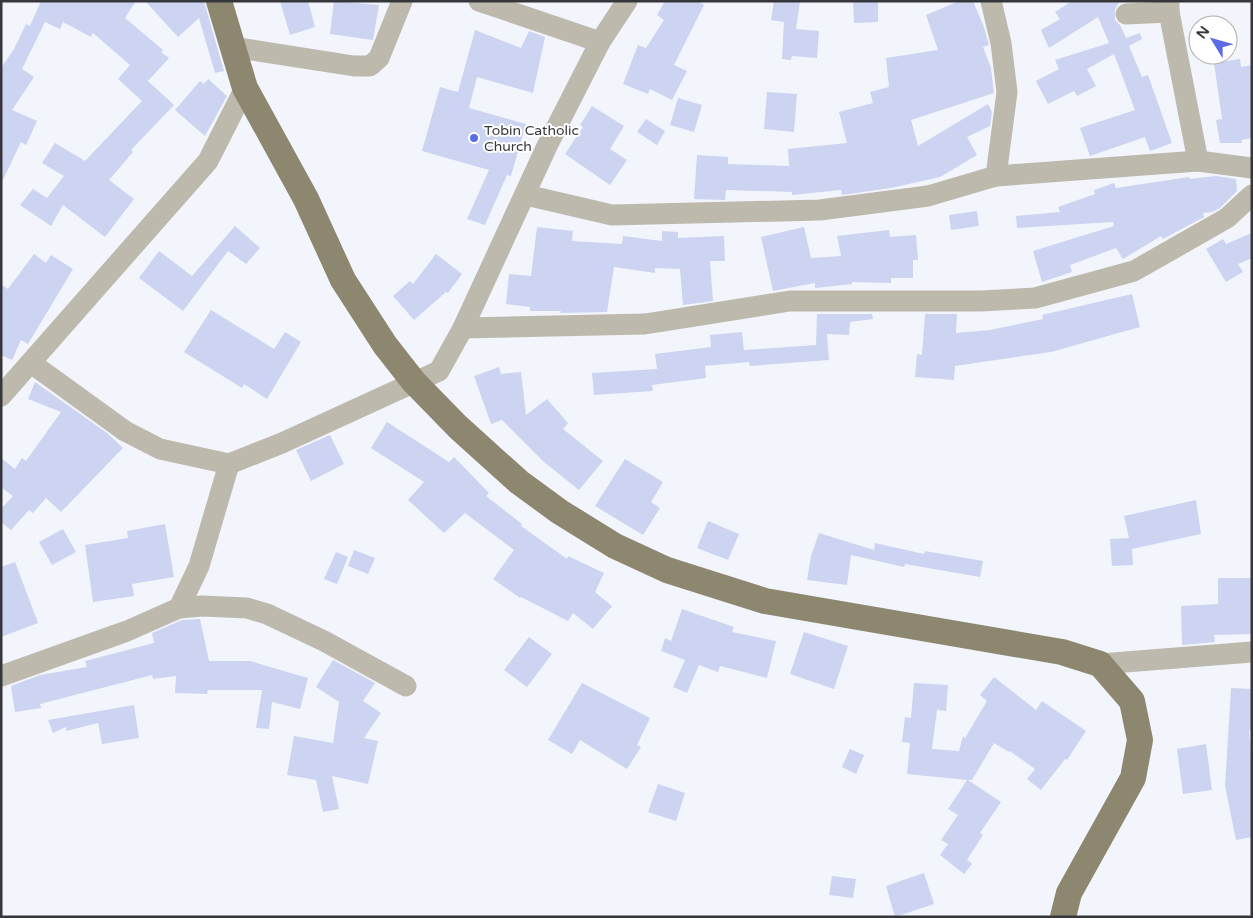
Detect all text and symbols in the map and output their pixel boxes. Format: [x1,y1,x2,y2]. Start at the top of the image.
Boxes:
north arrow [1188,15,1238,65]
text: N [1193,23,1213,42]
place label: Tobin Catholic Church [484,122,579,155]
marker: Tobin Catholic Church [468,132,480,144]

